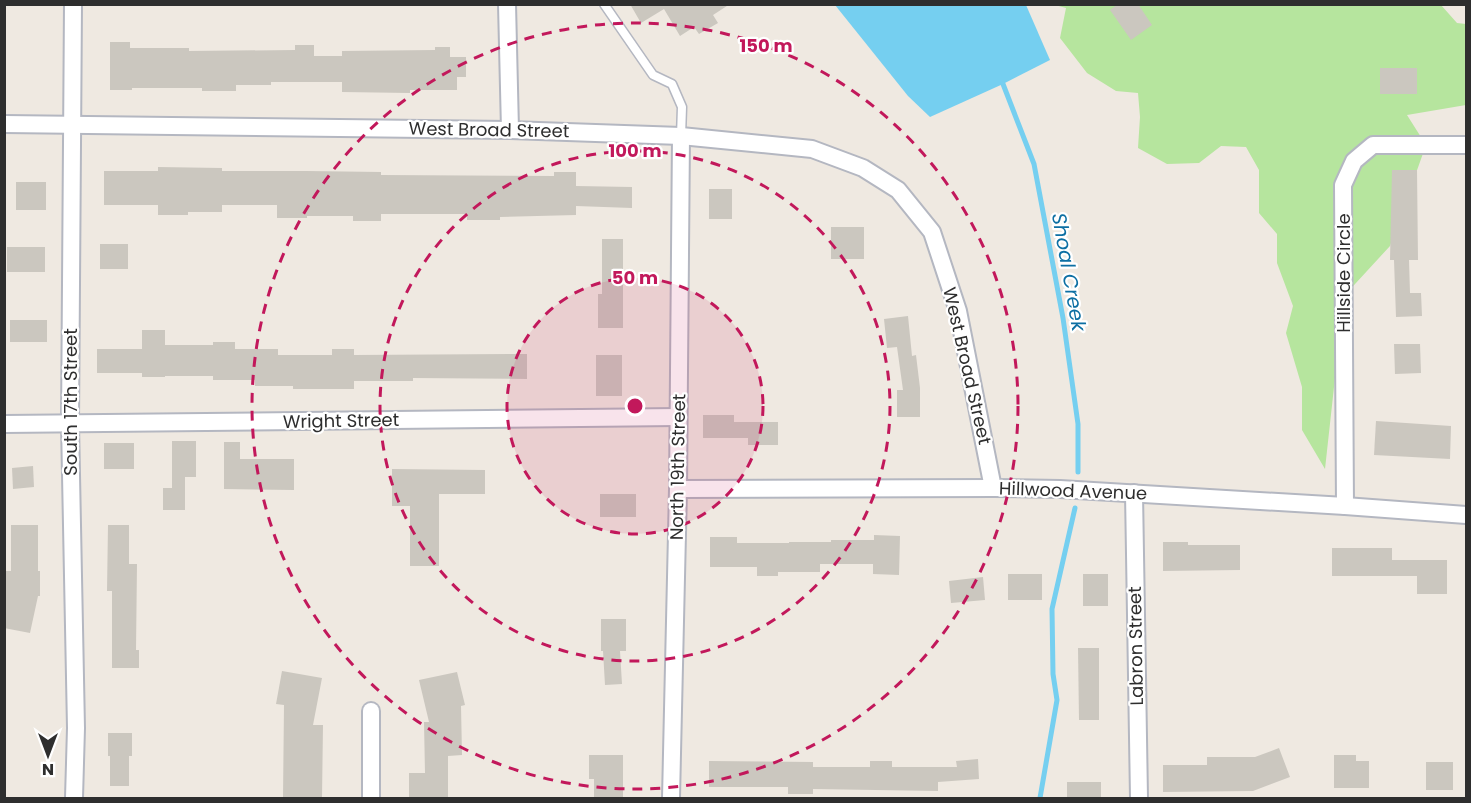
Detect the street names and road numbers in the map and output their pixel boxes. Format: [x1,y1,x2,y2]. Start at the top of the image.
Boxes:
street label: West Broad Street [408,116,570,143]
street label: Hillside Circle [1331,213,1356,333]
street label: West Broad Street [937,285,998,447]
street label: South 17th Street [58,328,83,476]
street label: North 19th Street [664,394,691,540]
street label: Wright Street [283,407,399,434]
street label: Hillwood Avenue [999,475,1147,506]
street label: Labron Street [1122,586,1149,706]

